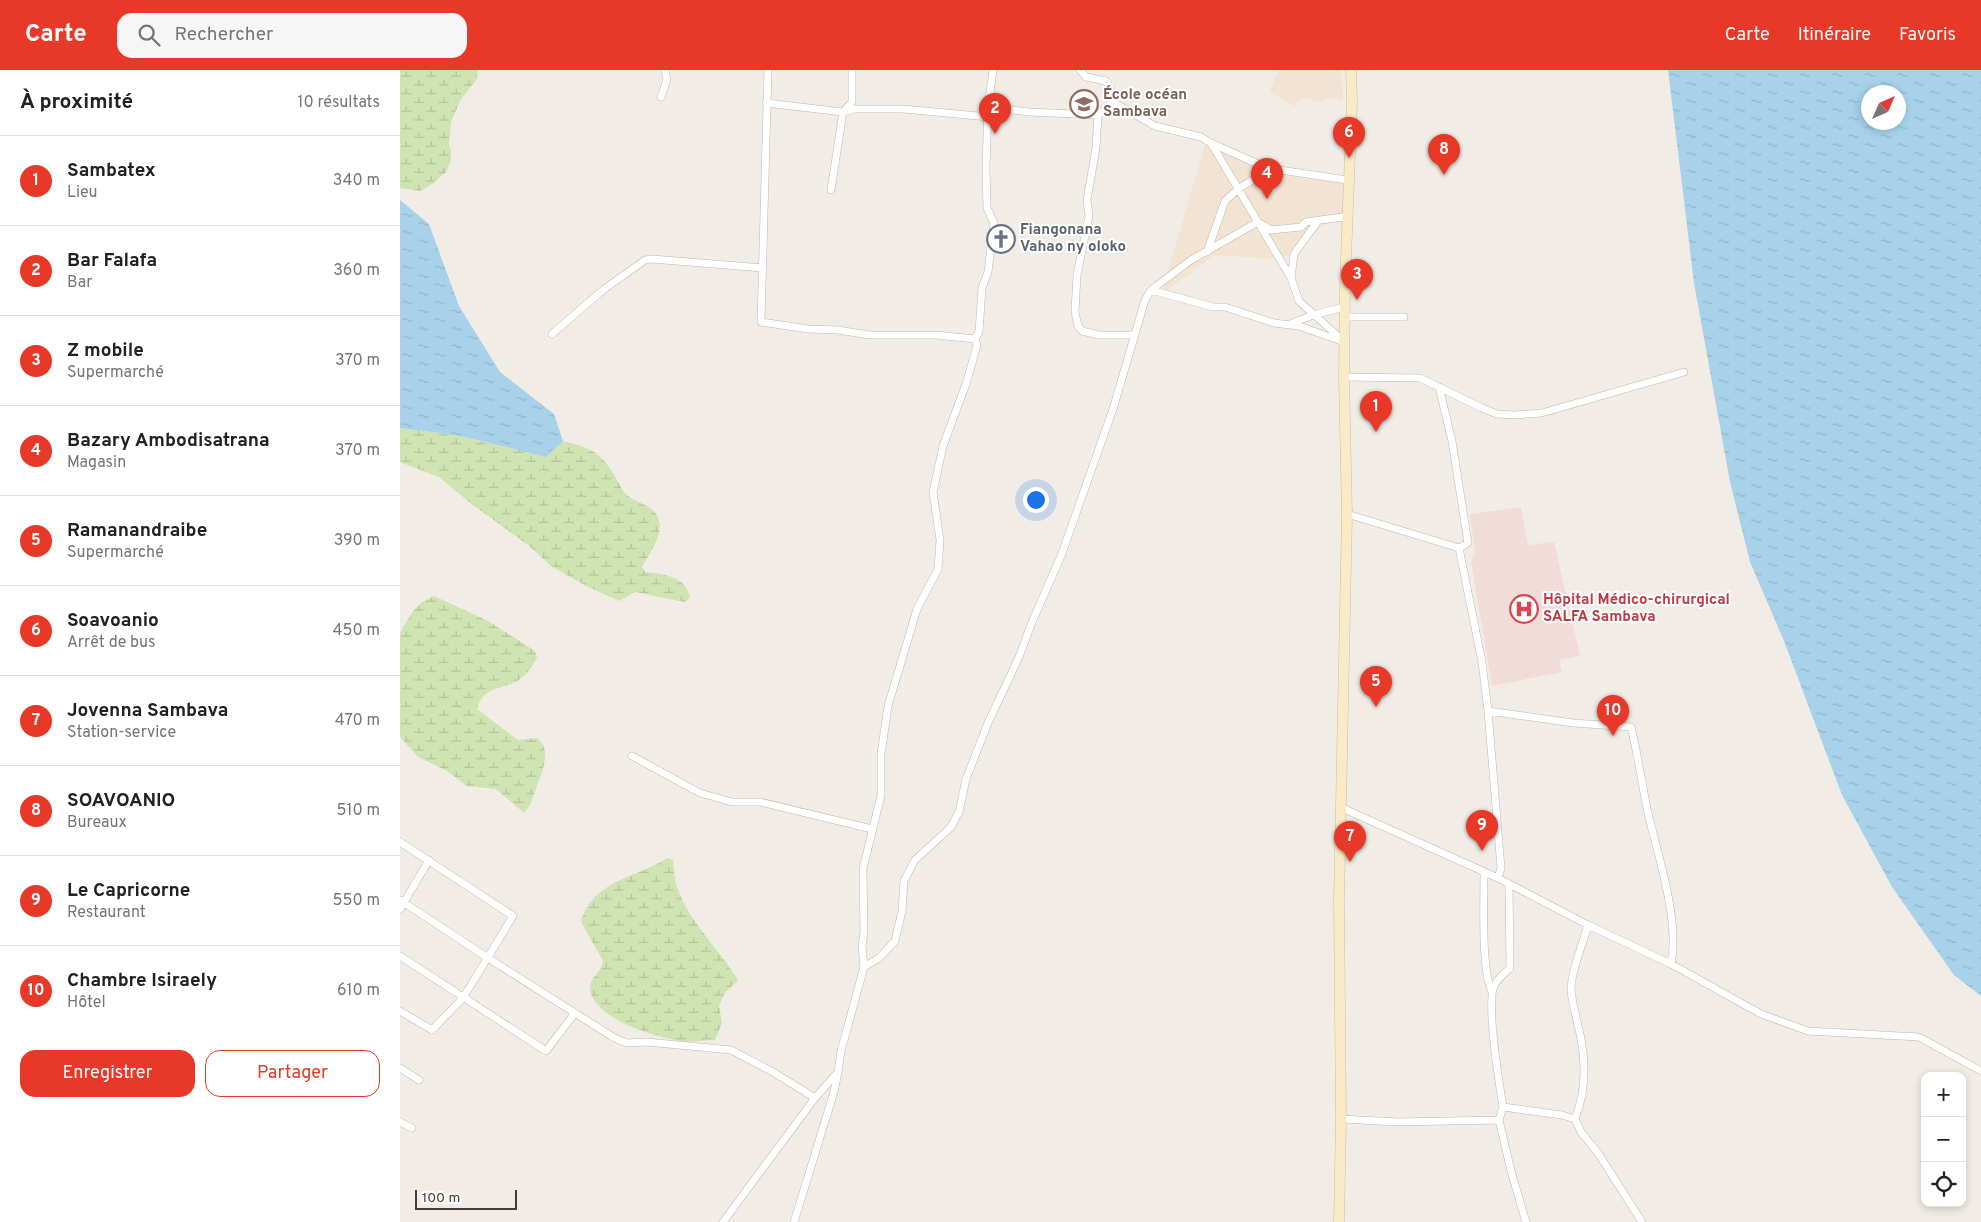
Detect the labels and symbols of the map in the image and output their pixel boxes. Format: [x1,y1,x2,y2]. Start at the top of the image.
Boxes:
place label: École océan Sambava [1103,85,1187,122]
north arrow [1861,85,1906,130]
school or university icon: École océan Sambava [1069,89,1099,119]
pin: 2 [979,93,1011,134]
pin: 6 [1333,117,1365,158]
pin: 8 [1428,134,1460,175]
pin: 4 [1251,158,1283,199]
place label: Fiangonana Vahao ny oloko [1020,221,1126,257]
church icon: Fiangonana Vahao ny oloko [986,224,1016,254]
pin: 3 [1341,259,1373,300]
pin: 1 [1360,391,1392,432]
your location [1023,487,1049,513]
place label: Hôpital Médico-chirurgical SALFA Sambava [1543,591,1730,627]
hospital icon: Hôpital Médico-chirurgical SALFA Sambava [1509,594,1539,624]
pin: 5 [1360,666,1392,707]
pin: 10 [1597,695,1629,736]
pin: 9 [1466,810,1498,851]
pin: 7 [1334,821,1366,862]
scale bar [415,1187,518,1210]

